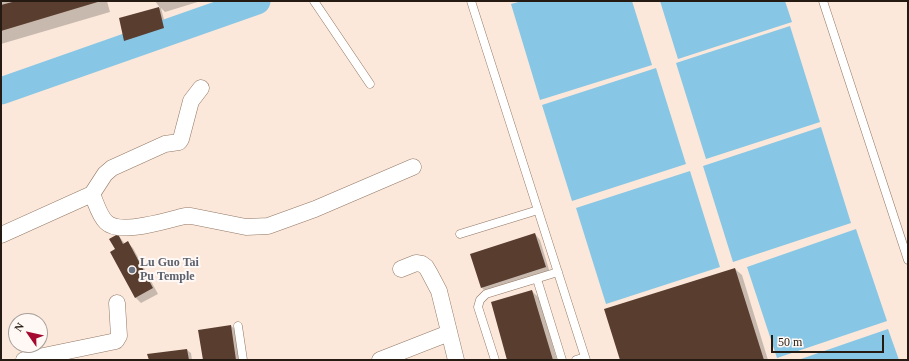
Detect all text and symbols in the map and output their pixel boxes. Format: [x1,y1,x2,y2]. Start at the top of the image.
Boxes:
place label: Lu Guo Tai Pu Temple [140,256,199,284]
marker: Lu Guo Tai Pu Temple [127,265,137,275]
north arrow [8,313,48,353]
text: N [12,320,26,334]
scale bar [773,327,886,353]
text: 50 m [778,335,802,349]

